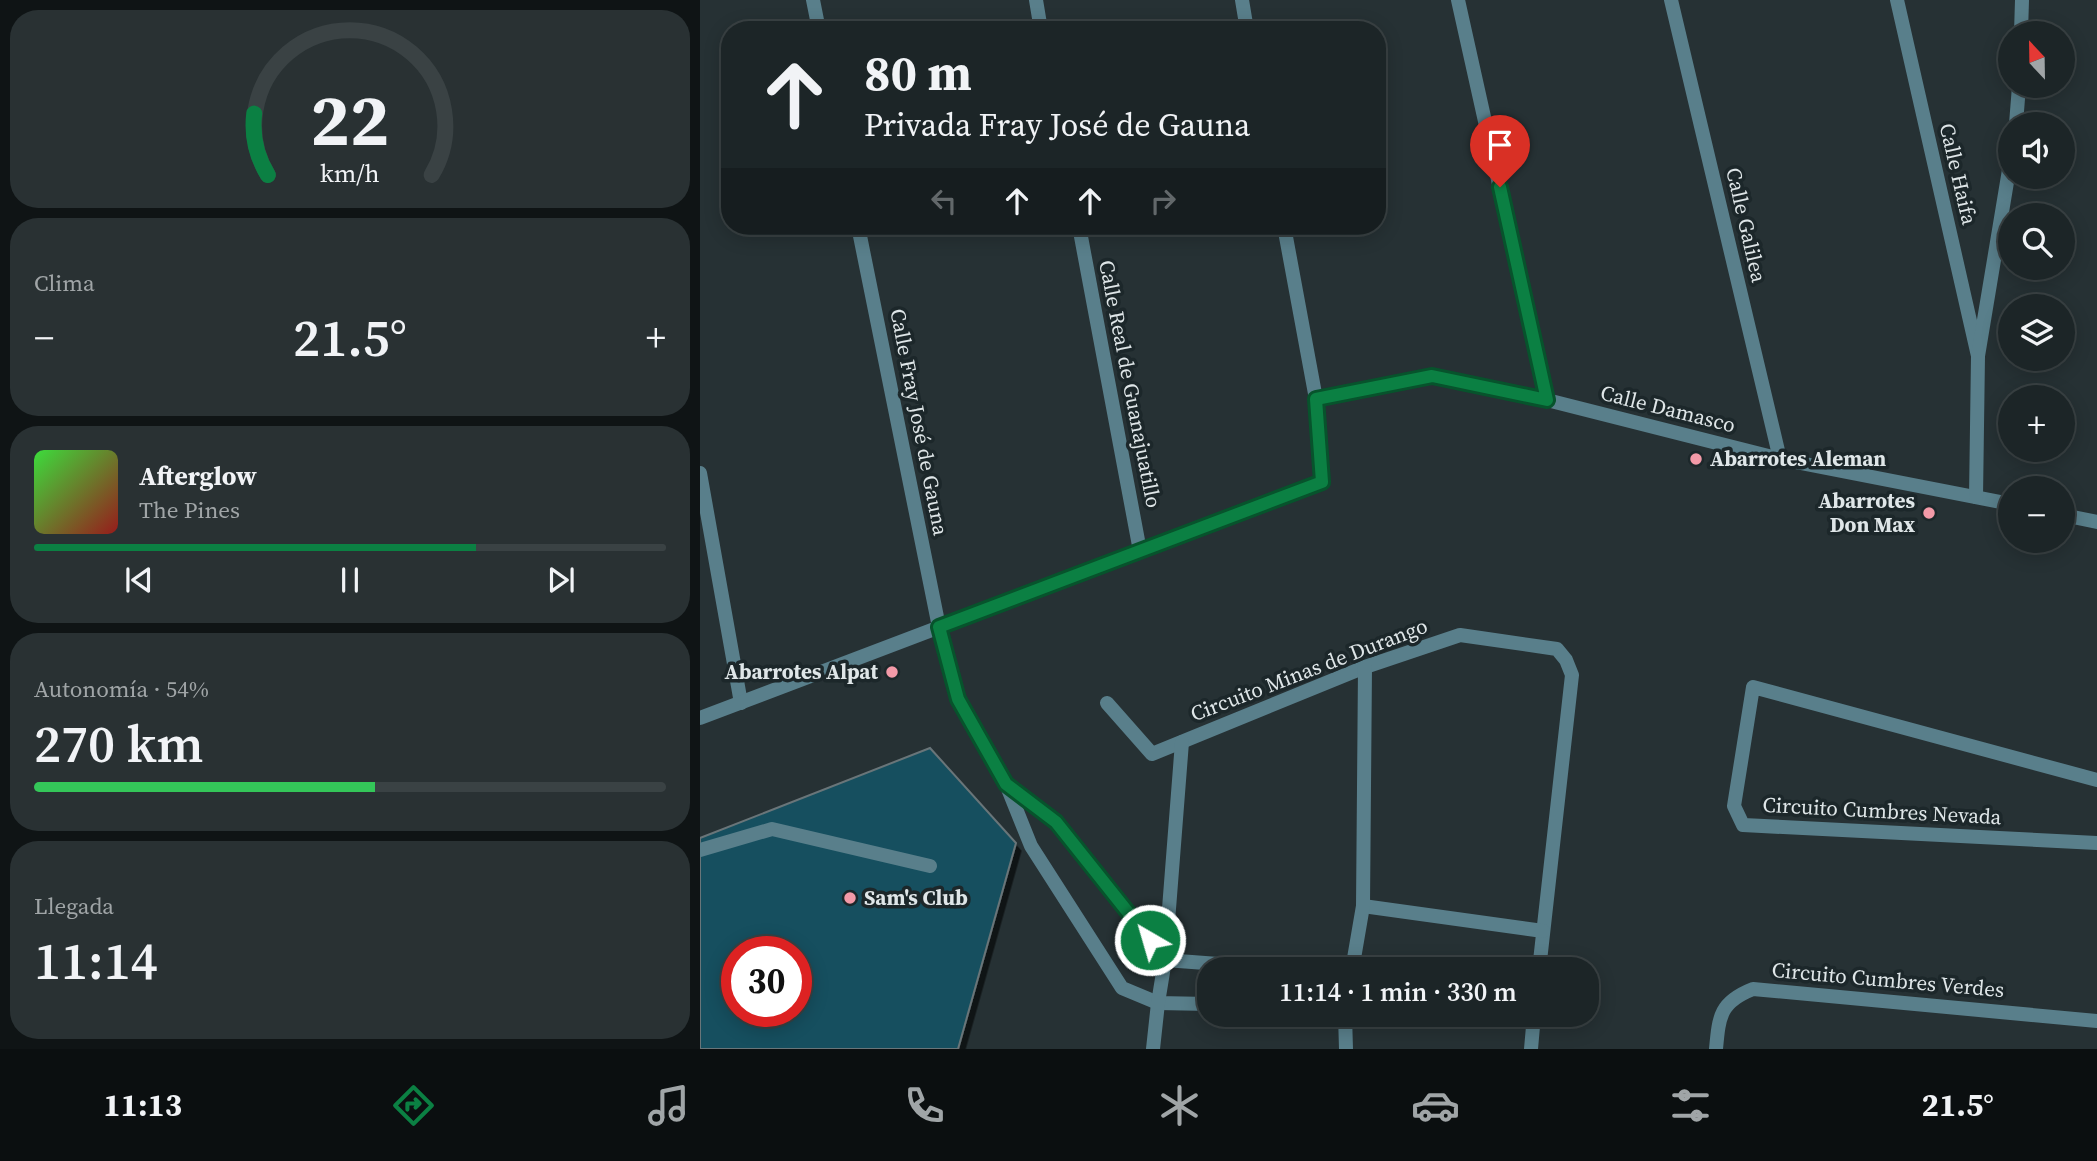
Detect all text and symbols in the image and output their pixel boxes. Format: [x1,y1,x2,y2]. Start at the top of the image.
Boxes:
north arrow [1998,21,2076,98]
map controls [1998,21,2075,553]
text: 80 m [864,39,972,106]
icon: ahead [749,49,840,140]
text: 22 [311,70,389,169]
text: Privada Fray José de Gauna [864,103,1250,147]
button: sound [1998,112,2075,189]
pin [1470,115,1530,187]
street label: Calle Haifa [1933,120,1984,228]
icon: arrive [1481,126,1519,164]
text: km/h [320,156,380,190]
street label: Calle Galilea [1719,165,1774,285]
icon: left [925,182,963,220]
icon: ahead [998,182,1036,220]
icon: ahead [1071,182,1109,220]
icon: right [1144,182,1182,220]
button: search [1998,203,2075,280]
street label: Calle Real de Guanajuatillo [1092,258,1169,510]
text: Clima [34,267,95,299]
button: layers [1998,294,2075,371]
text: 21.5° [293,302,407,373]
street label: Calle Fray José de Gauna [883,306,956,538]
text: − [34,312,54,364]
text: + [646,312,666,364]
street label: Calle Damasco [1598,378,1739,439]
button: + [1998,385,2075,462]
place label: Abarrotes Aleman [1710,444,1886,473]
marker: Abarrotes Aleman [1688,451,1704,467]
text: Afterglow [139,458,257,494]
button: − [1998,476,2075,553]
place label: Abarrotes Don Max [1818,486,1915,539]
text: The Pines [139,494,240,526]
marker: Abarrotes Don Max [1921,505,1937,521]
icon: previous [120,561,158,599]
icon: pause [331,561,369,599]
icon: next [542,561,580,599]
street label: Circuito Minas de Durango [1186,611,1431,728]
place label: Abarrotes Alpat [725,657,878,686]
marker: Abarrotes Alpat [884,664,900,680]
text: Autonomía · 54% [34,673,209,705]
text: 270 km [34,708,203,779]
street label: Circuito Cumbres Nevada [1762,790,2002,831]
place label: Sam's Club [864,883,968,912]
text: Llegada [34,890,114,922]
marker: Sam's Club [842,890,858,906]
position arrow [1113,903,1187,977]
text: 11:14 [34,925,158,996]
speed limit sign: 30 [721,936,812,1027]
street label: Circuito Cumbres Verdes [1771,955,2005,1004]
text: 11:14 · 1 min · 330 m [1279,974,1517,1010]
icon: directions [389,1081,438,1130]
icon: music [644,1081,693,1130]
icon: phone [900,1081,949,1130]
icon: climate [1155,1081,1204,1130]
icon: car [1411,1081,1460,1130]
icon: filters [1666,1081,1715,1130]
text: 11:13 [103,1083,182,1127]
text: 21.5° [1922,1083,1994,1127]

